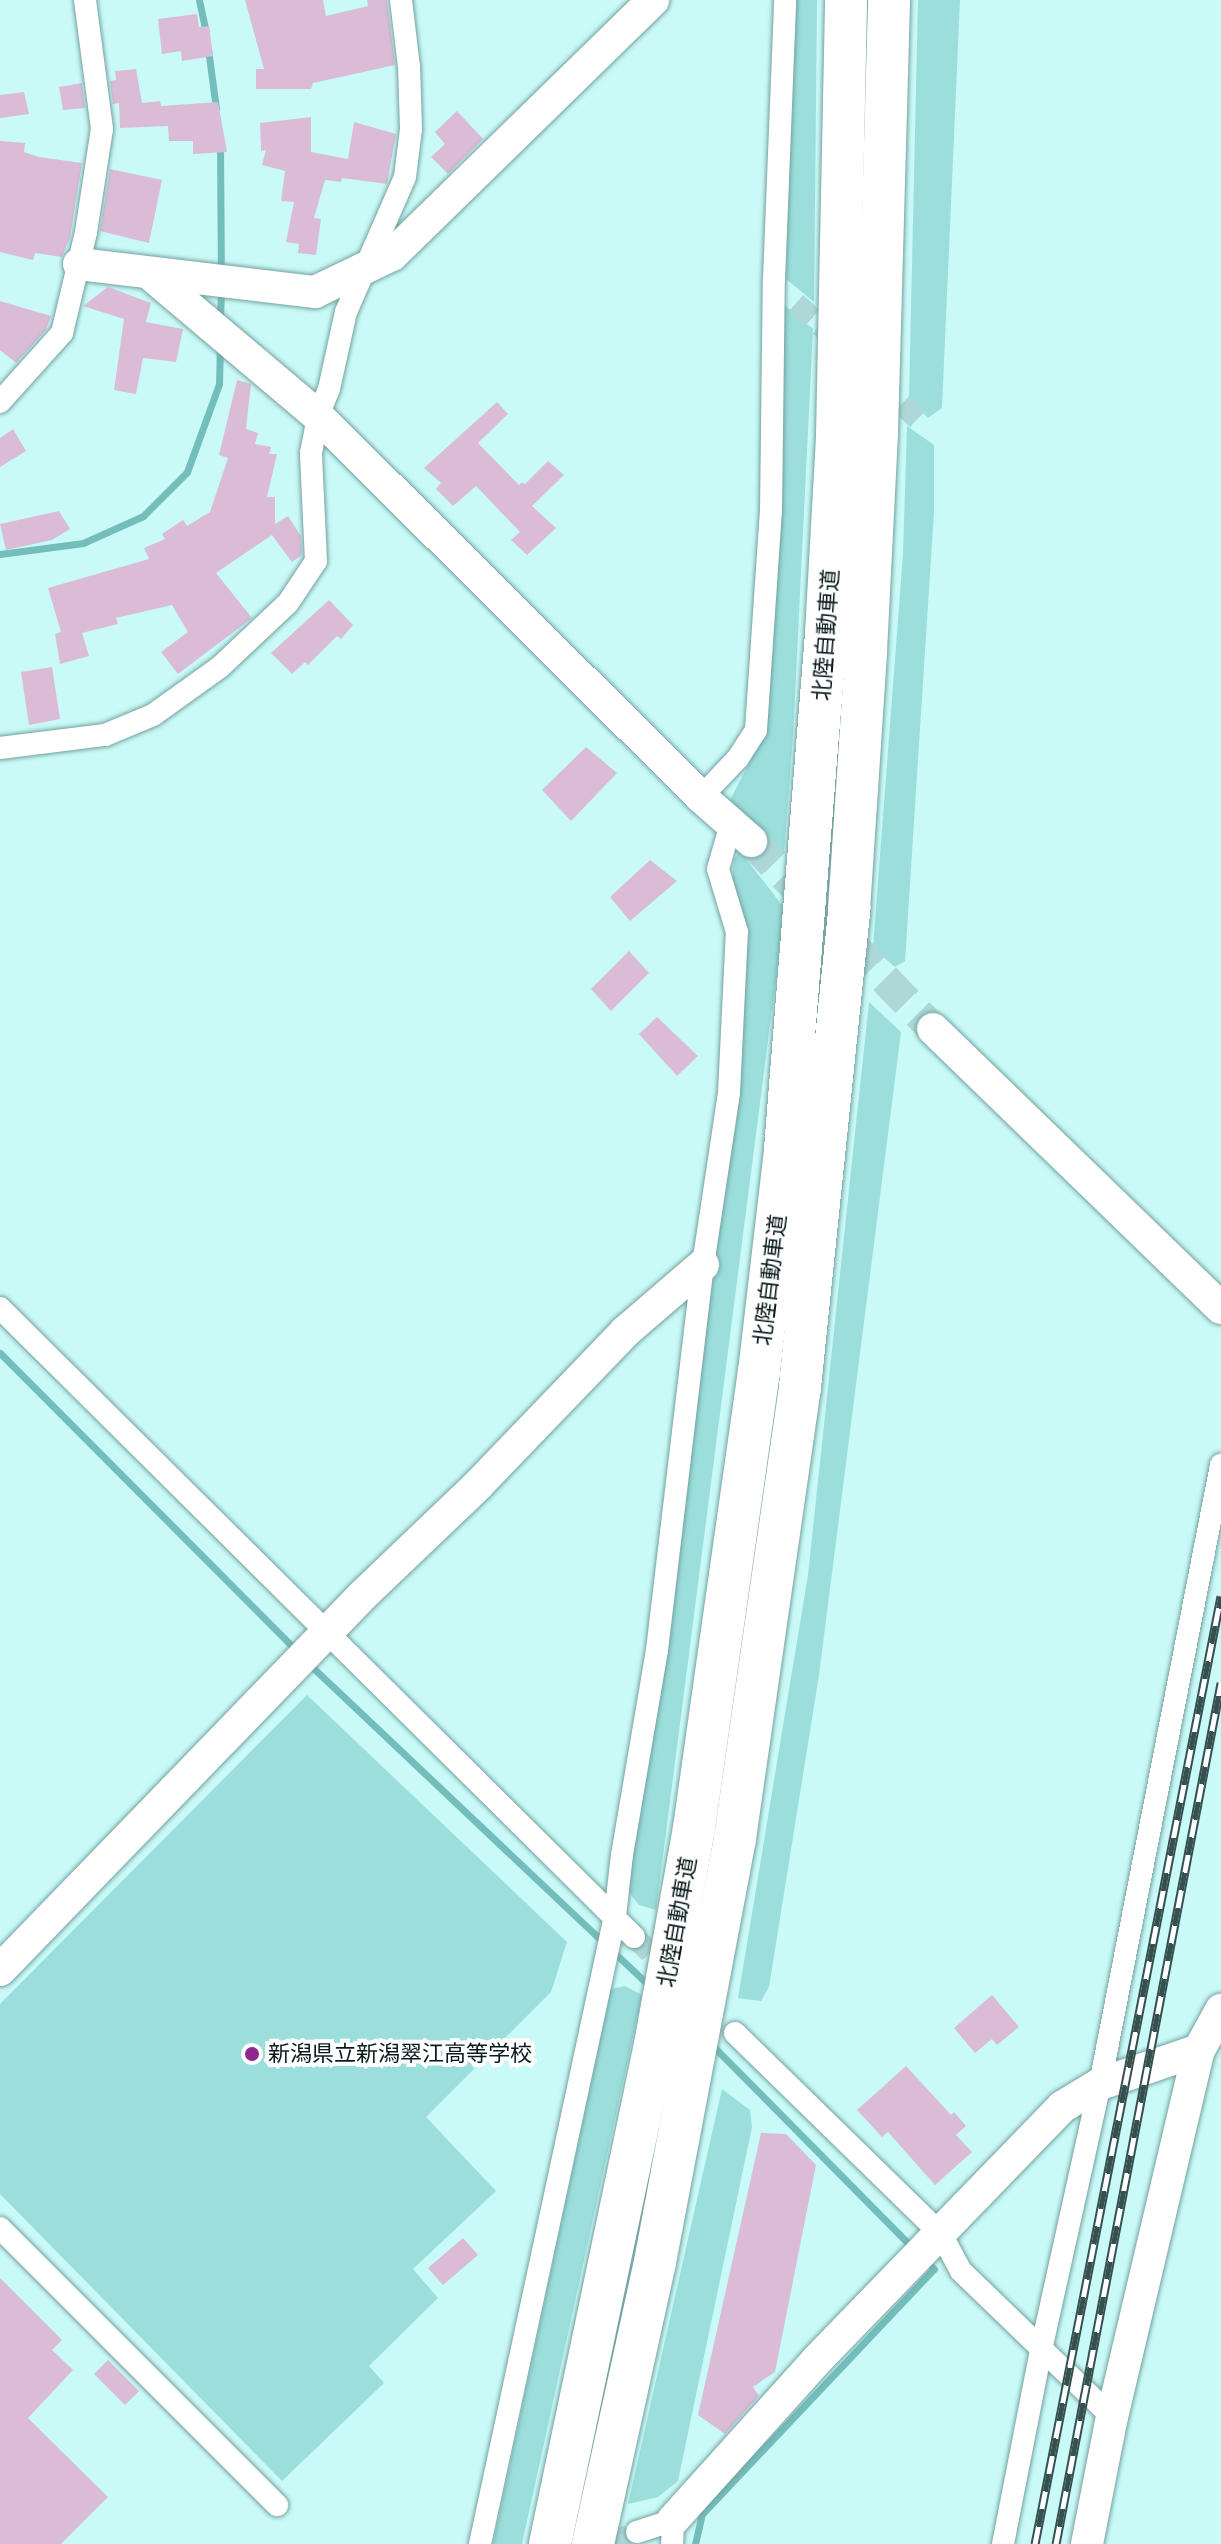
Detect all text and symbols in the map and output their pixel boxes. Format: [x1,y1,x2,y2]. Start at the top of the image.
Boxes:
street label: 北陸自動車道 [808,568,844,702]
street label: 北陸自動車道 [749,1213,791,1347]
street label: 北陸自動車道 [653,1855,701,1989]
place label: 新潟県立新潟翠江高等学校 [268,2041,532,2067]
marker: 新潟県立新潟翠江高等学校 [243,2045,261,2063]

